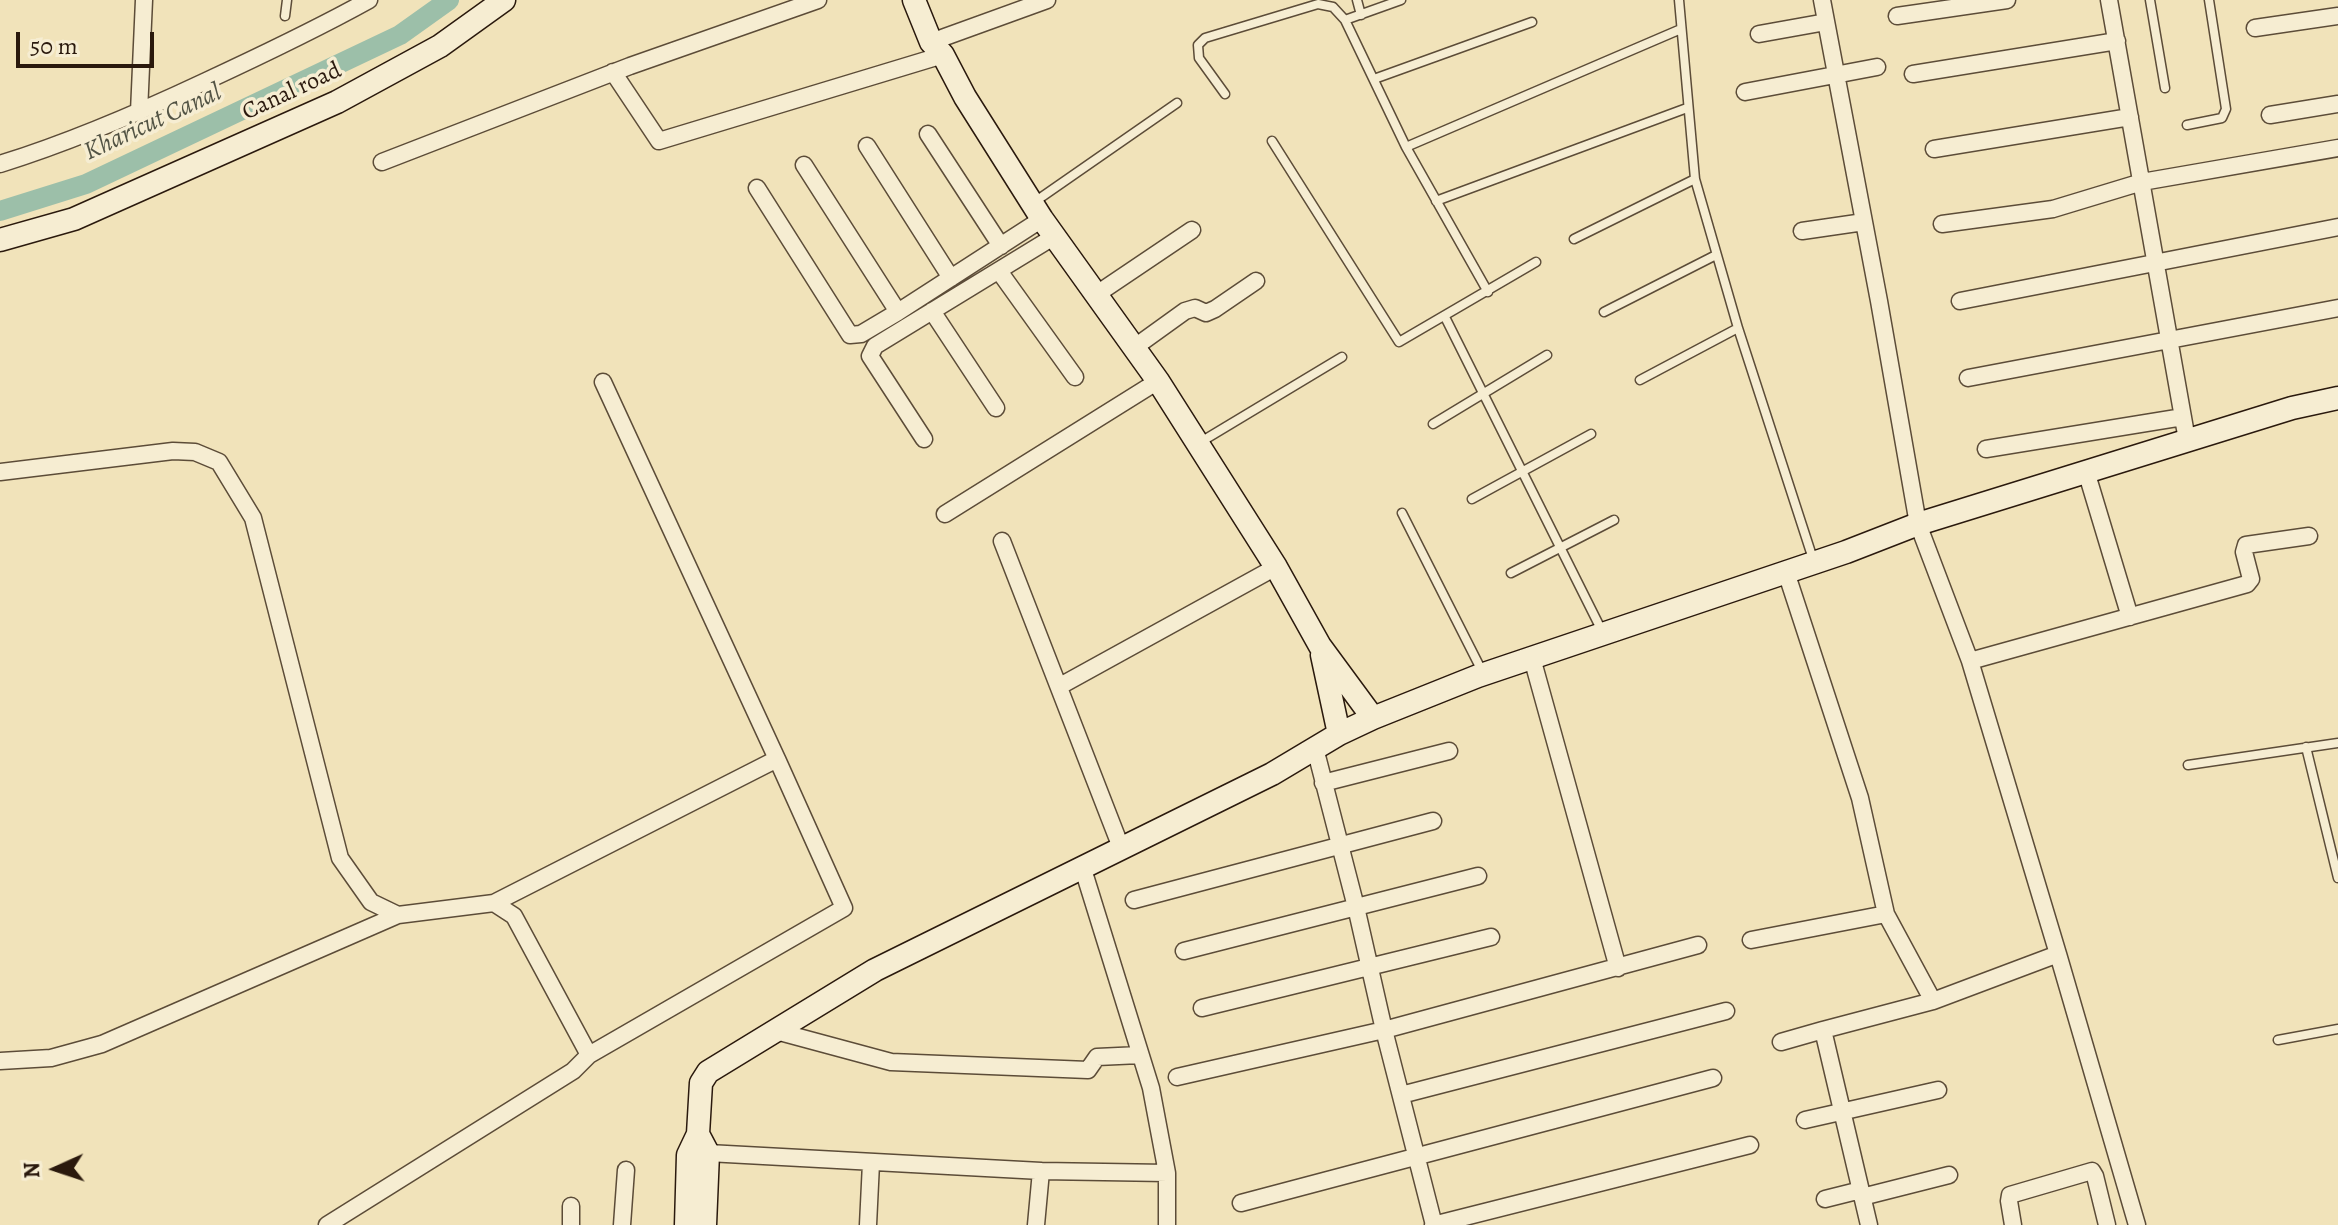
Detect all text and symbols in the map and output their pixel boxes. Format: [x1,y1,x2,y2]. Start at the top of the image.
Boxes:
scale bar [20,16,158,66]
text: 50 m [30,30,78,62]
street label: Canal road [238,57,346,127]
water label: Kharicut Canal [79,78,227,168]
north arrow [16,1129,96,1209]
text: N [17,1161,47,1179]

